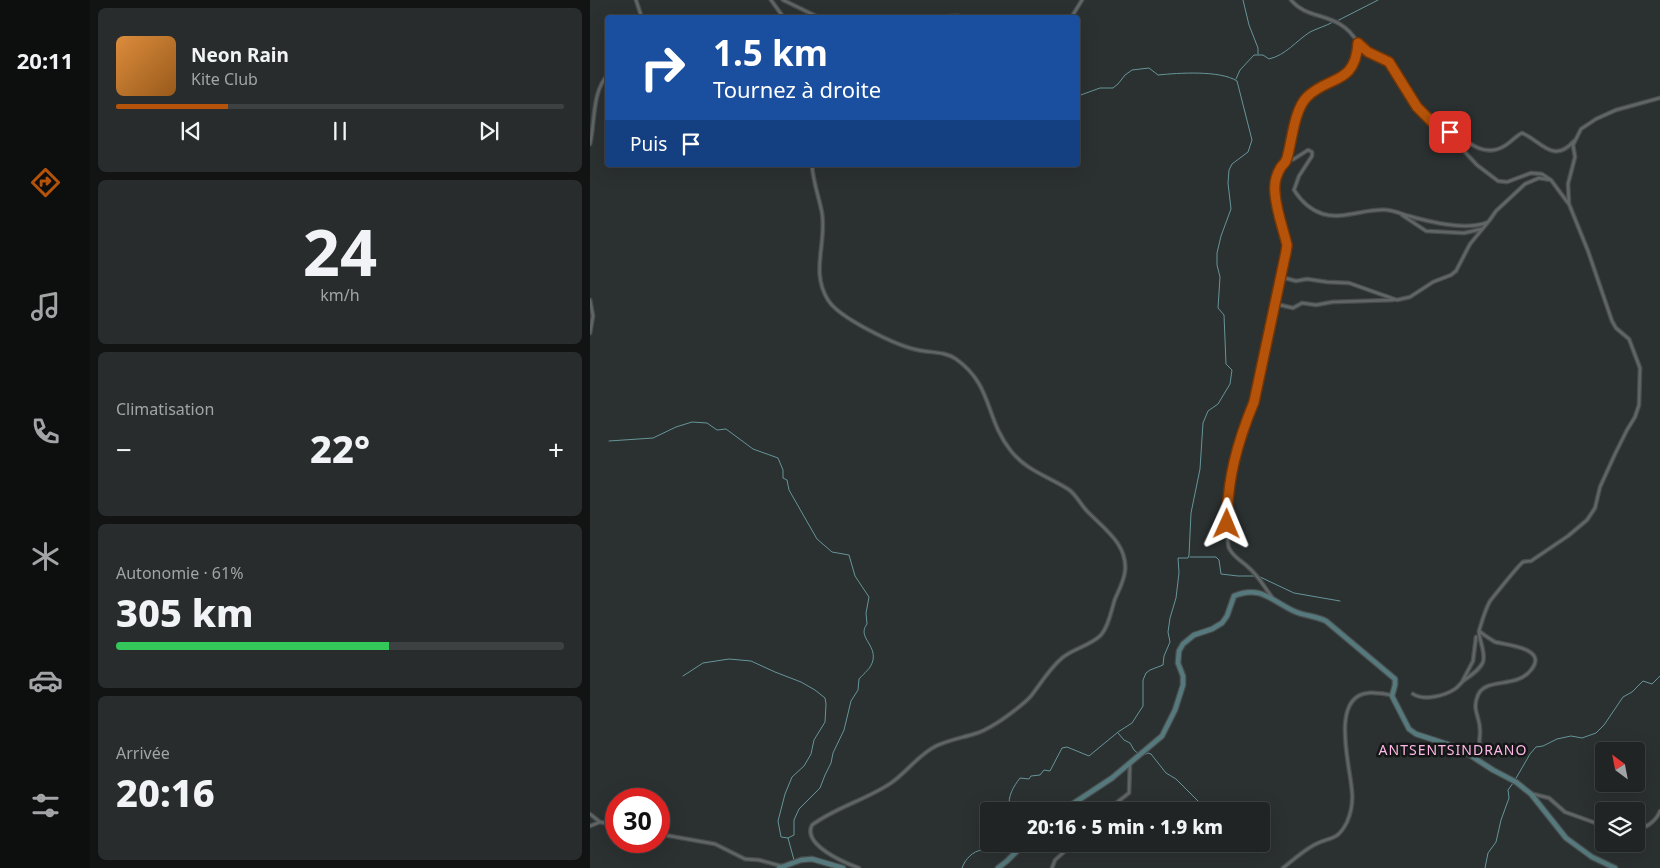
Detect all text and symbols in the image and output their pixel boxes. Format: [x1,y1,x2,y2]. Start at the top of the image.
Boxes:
text: 1.5 km [713,29,828,76]
icon: right [630,35,695,100]
text: Neon Rain [191,42,289,68]
text: 20:11 [17,45,73,75]
text: Kite Club [191,68,258,90]
text: Tournez à droite [713,74,881,104]
pin [1429,111,1471,153]
icon: previous [177,117,205,145]
icon: pause [326,117,354,145]
icon: next [475,117,503,145]
icon: arrive [1436,118,1464,146]
icon: arrive [677,130,705,158]
text: Puis [630,131,667,157]
icon: directions [28,165,63,200]
text: 24 [303,207,377,295]
text: km/h [320,284,360,306]
icon: music [28,289,63,324]
text: Climatisation [116,398,214,420]
icon: phone [28,414,63,449]
text: 22° [310,422,370,474]
text: − [116,430,132,468]
text: + [548,430,564,468]
position arrow [1200,497,1252,549]
icon: climate [28,539,63,574]
text: Autonomie · 61% [116,562,243,584]
text: 305 km [116,586,254,638]
icon: car [28,663,63,698]
district label: ANTSENTSINDRANO [1379,740,1527,759]
text: Arrivée [116,742,170,764]
north arrow [1595,742,1645,792]
map controls [1595,742,1645,852]
text: 20:16 [116,766,215,818]
icon: filters [28,788,63,823]
speed limit sign: 30 [605,788,670,853]
button: layers [1595,802,1645,852]
text: 20:16 · 5 min · 1.9 km [1027,814,1223,840]

